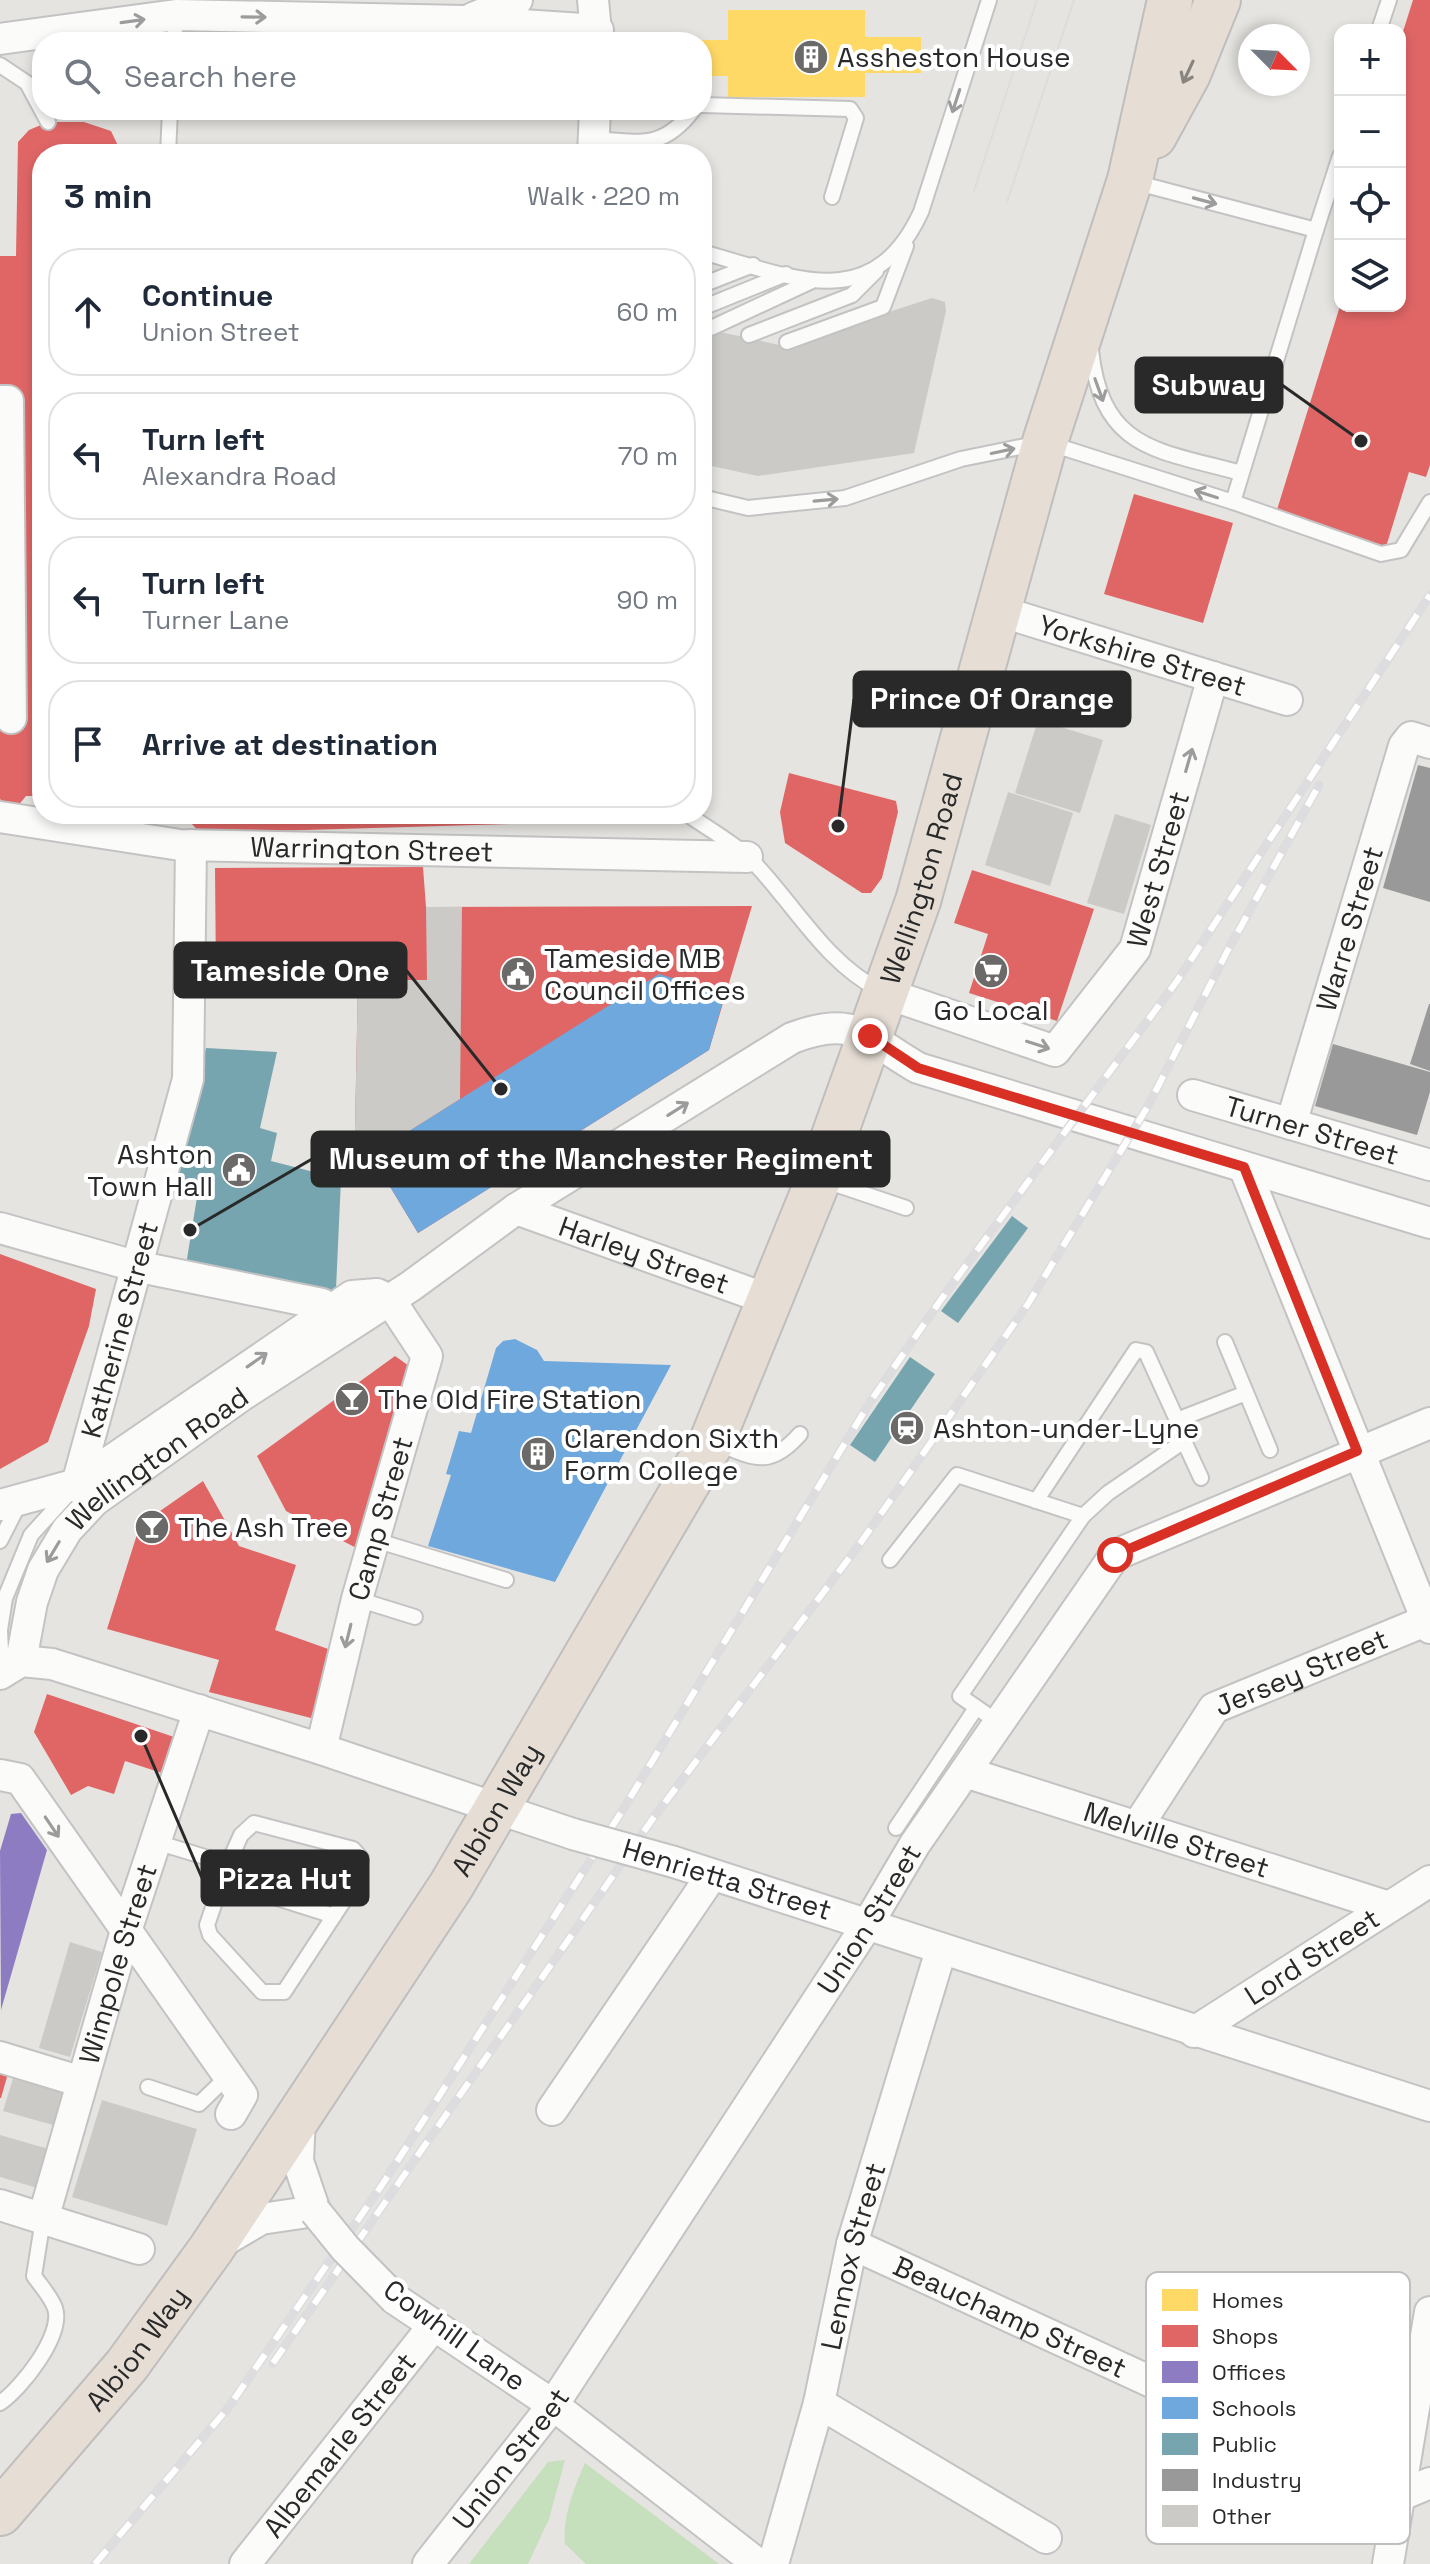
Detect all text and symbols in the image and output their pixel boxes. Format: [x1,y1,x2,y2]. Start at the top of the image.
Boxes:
one-way arrow [240,9,267,24]
one-way arrow [120,13,145,28]
north arrow [1238,24,1310,96]
map controls [1334,24,1406,312]
button: + [1334,24,1406,96]
search box [32,32,712,120]
building icon: Assheston House [792,38,830,76]
place label: Assheston House [837,39,1071,75]
icon: search [60,54,104,98]
text: Search here [124,57,297,96]
one-way arrow [1180,60,1195,84]
one-way arrow [948,88,963,113]
button: − [1334,96,1406,168]
button: locate [1334,168,1406,240]
text: 3 min [64,175,152,218]
text: Walk · 220 m [527,179,680,213]
one-way arrow [1192,194,1218,209]
button: layers [1334,240,1406,312]
text: Continue [142,276,273,315]
icon: ahead [66,290,110,334]
text: 60 m [616,295,678,329]
text: Union Street [142,315,300,349]
callout: Subway [1136,358,1282,412]
text: Subway [1152,365,1266,404]
one-way arrow [1093,378,1108,403]
text: Turn left [142,420,265,459]
icon: left [66,434,110,478]
text: 70 m [618,439,678,473]
one-way arrow [990,443,1016,458]
text: Alexandra Road [142,459,337,493]
one-way arrow [1194,485,1219,500]
one-way arrow [812,493,839,508]
text: Turn left [142,564,265,603]
icon: left [66,578,110,622]
text: 90 m [616,583,678,617]
text: Turner Lane [142,603,289,637]
street label: Yorkshire Street [1034,606,1251,704]
callout: Prince Of Orange [854,672,1130,726]
text: Prince Of Orange [870,679,1114,718]
icon: arrive [66,722,110,766]
text: Arrive at destination [142,725,438,764]
one-way arrow [1183,748,1197,773]
street label: Wellington Road [872,769,971,989]
street label: West Street [1118,787,1197,952]
street label: Warrington Street [250,828,494,870]
street label: Warre Street [1308,842,1391,1015]
place label: Tameside MB Council Offices [544,940,746,1008]
callout: Tameside One [175,943,406,997]
text: Tameside One [190,951,390,990]
supermarket icon: Go Local [972,952,1010,990]
public building icon: Tameside MB Council Offices [499,955,537,993]
place label: Go Local [933,992,1049,1028]
route end [852,1018,888,1054]
one-way arrow [1025,1039,1050,1054]
street label: Turner Street [1221,1087,1403,1173]
one-way arrow [666,1101,689,1117]
callout: Museum of the Manchester Regiment [312,1132,889,1186]
place label: Ashton Town Hall [87,1136,213,1204]
text: Museum of the Manchester Regiment [329,1139,873,1178]
public building icon: Ashton Town Hall [220,1151,258,1189]
street label: Harley Street [554,1208,734,1302]
street label: Katherine Street [72,1217,166,1442]
one-way arrow [245,1352,267,1368]
street label: Wellington Road [58,1379,255,1538]
bar icon: The Old Fire Station [333,1380,371,1418]
place label: The Old Fire Station [378,1381,641,1417]
station icon: Ashton-under-Lyne [888,1409,926,1447]
place label: Ashton-under-Lyne [933,1410,1199,1446]
place label: Clarendon Sixth Form College [564,1420,779,1488]
street label: Camp Street [339,1432,421,1605]
building icon: Clarendon Sixth Form College [519,1435,557,1473]
bar icon: The Ash Tree [133,1508,171,1546]
place label: The Ash Tree [178,1509,349,1545]
route start [1097,1537,1133,1573]
one-way arrow [45,1540,61,1563]
street label: Jersey Street [1209,1620,1393,1724]
one-way arrow [340,1623,355,1649]
street label: Albion Way [443,1737,549,1883]
street label: Melville Street [1079,1793,1274,1886]
one-way arrow [44,1816,60,1838]
street label: Henrietta Street [618,1830,836,1928]
street label: Union Street [809,1837,929,2001]
callout: Pizza Hut [202,1851,368,1905]
street label: Wimpole Street [71,1859,165,2068]
text: Pizza Hut [218,1859,352,1898]
street label: Lord Street [1238,1900,1386,2013]
street label: Lennox Street [812,2158,894,2353]
street label: Beauchamp Street [888,2248,1132,2386]
street label: Cowhill Lane [377,2271,533,2399]
legend [1146,2272,1410,2544]
street label: Albion Way [77,2279,196,2418]
text: Homes [1212,2286,1284,2314]
text: Shops [1212,2322,1278,2350]
street label: Albemarle Street [255,2345,424,2545]
text: Offices [1212,2358,1286,2386]
street label: Union Street [444,2381,577,2537]
text: Schools [1212,2394,1296,2422]
text: Public [1212,2430,1277,2458]
text: Industry [1212,2466,1302,2494]
text: Other [1212,2502,1272,2530]

